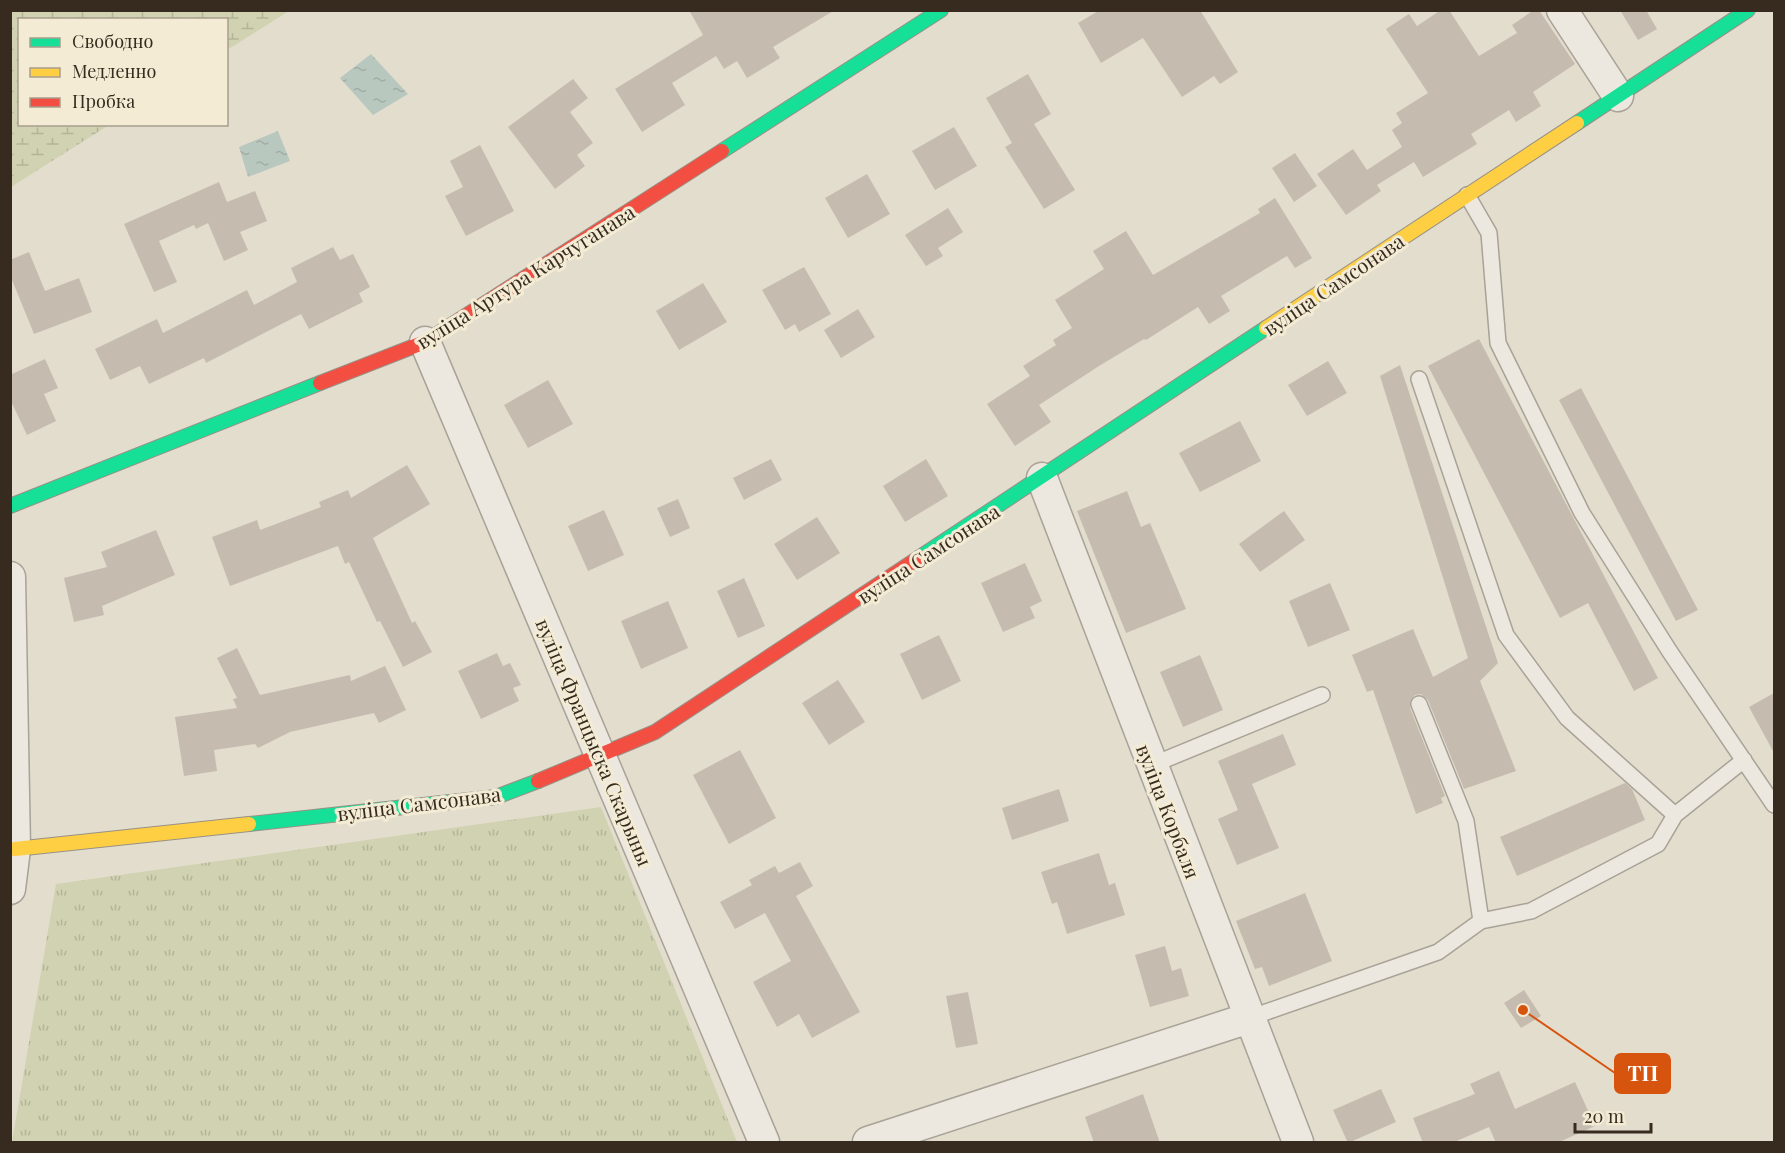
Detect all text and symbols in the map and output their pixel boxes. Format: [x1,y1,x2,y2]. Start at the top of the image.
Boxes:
legend [18,18,228,126]
text: Свободно [72,29,153,53]
text: Медленно [72,59,157,83]
text: Пробка [72,89,135,113]
street label: вуліца Артура Карчуганава [411,197,639,354]
street label: вуліца Самсонава [1257,227,1409,341]
street label: вуліца Самсонава [852,497,1004,609]
street label: вуліца Францыска Скарыны [530,614,660,870]
street label: вуліца Корбаля [1131,740,1207,882]
street label: вуліца Самсонава [336,780,502,826]
callout: ТП [1615,1054,1670,1093]
text: ТП [1628,1058,1659,1086]
scale bar [1575,1096,1652,1134]
text: 20 m [1584,1104,1624,1128]

